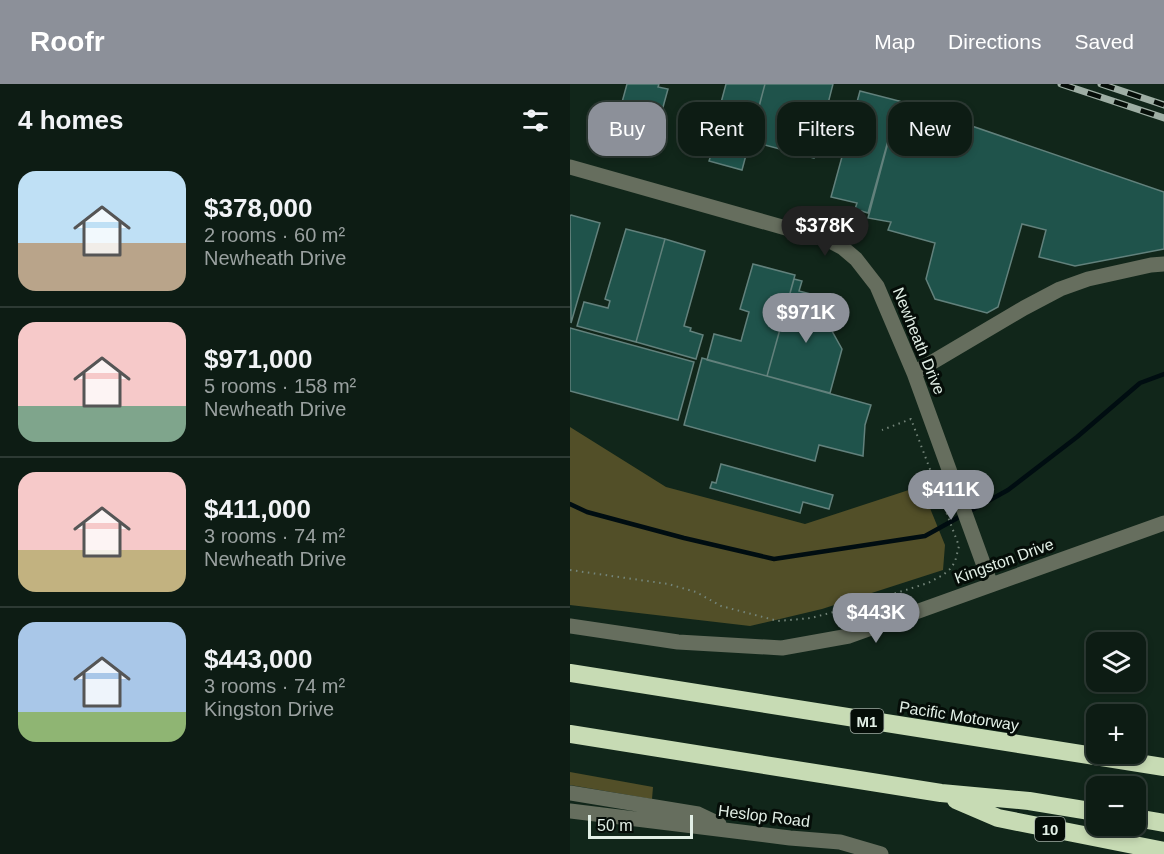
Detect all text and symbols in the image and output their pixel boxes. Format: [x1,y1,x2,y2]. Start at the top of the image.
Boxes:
text: Roofr [30,26,105,57]
text: Map [874,30,915,53]
text: Directions [948,30,1041,53]
text: Saved [1074,30,1134,53]
chip: Buy [588,102,666,156]
chip: Rent [678,102,765,156]
chip: Filters [777,102,876,156]
chip: New [888,102,972,156]
icon: filters [519,104,552,137]
text: 4 homes [18,105,124,135]
text: $378,000 [204,193,312,223]
icon: home [66,195,138,267]
pin: $378K [783,206,867,257]
text: $378K [796,214,854,236]
text: 2 rooms · 60 m² [204,224,345,246]
text: Newheath Drive [204,247,346,269]
street label: Newheath Drive [890,285,948,397]
pin: $971K [764,293,848,344]
text: $971K [777,301,835,323]
text: $971,000 [204,344,312,374]
icon: home [66,346,138,418]
text: 5 rooms · 158 m² [204,375,356,397]
text: Newheath Drive [204,398,346,420]
pin: $411K [909,470,993,521]
text: $411K [922,478,980,500]
text: $411,000 [204,494,311,524]
icon: home [66,496,138,568]
text: 3 rooms · 74 m² [204,525,345,547]
street label: Kingston Drive [952,535,1056,587]
text: Newheath Drive [204,548,346,570]
pin: $443K [834,593,918,644]
text: $443K [847,601,905,623]
map controls [1086,632,1146,836]
button: layers [1086,632,1146,692]
text: $443,000 [204,644,312,674]
icon: home [66,646,138,718]
text: 3 rooms · 74 m² [204,675,345,697]
text: Kingston Drive [204,698,334,720]
street label: Pacific Motorway [898,698,1020,734]
button: + [1086,704,1146,764]
road number: M1 [850,709,884,733]
button: − [1086,776,1146,836]
street label: Heslop Road [717,802,811,830]
scale bar [588,812,693,840]
text: 50 m [597,817,633,834]
road number: 10 [1035,817,1065,841]

